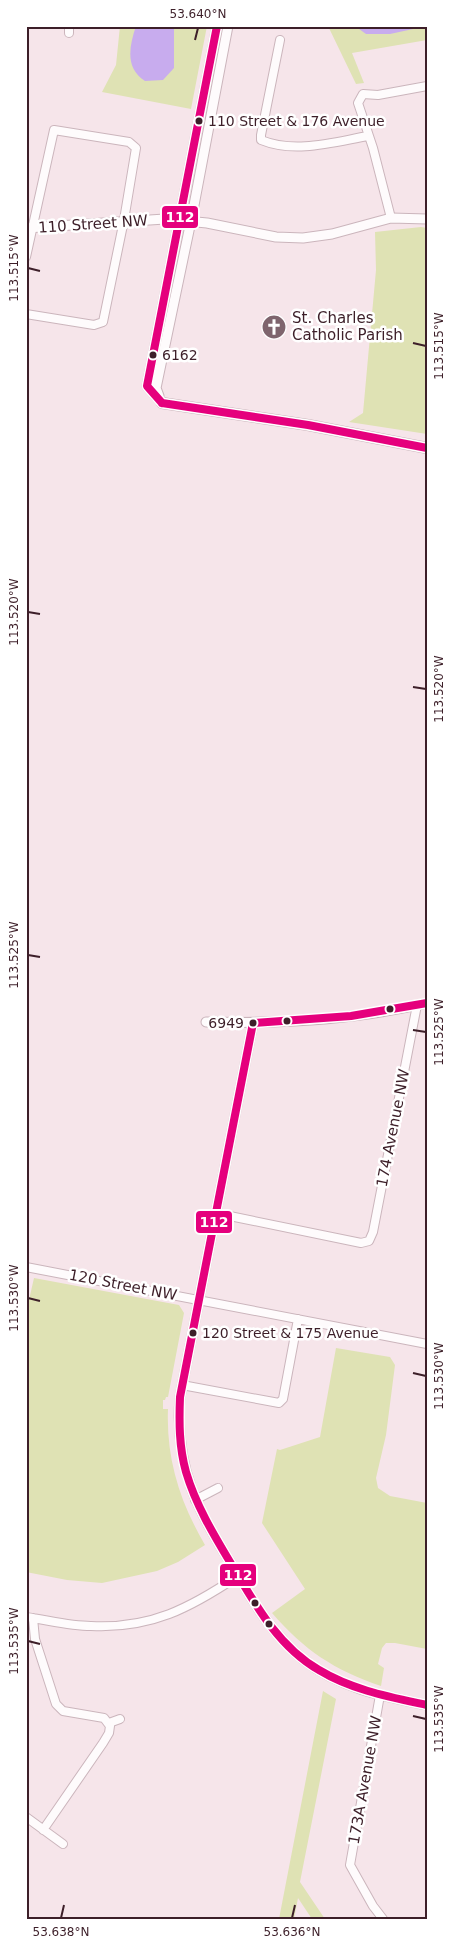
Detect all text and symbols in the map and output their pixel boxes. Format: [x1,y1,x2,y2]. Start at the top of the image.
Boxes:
text: 53.640°N [170,7,226,21]
place label: 110 Street & 176 Avenue [208,113,385,129]
marker: 110 Street & 176 Avenue [194,116,204,126]
line badge: 112 [161,205,199,229]
text: 112 [165,209,195,225]
street label: 110 Street NW [38,211,149,237]
text: 113.515°W [7,234,21,302]
place label: St. Charles Catholic Parish [292,309,403,344]
text: 113.515°W [432,312,446,380]
church icon: St. Charles Catholic Parish [261,314,287,340]
place label: 6162 [162,347,198,363]
marker: 6162 [148,350,158,360]
text: 113.520°W [7,578,21,646]
text: 113.520°W [432,655,446,723]
text: 113.525°W [7,921,21,989]
text: 113.525°W [432,998,446,1066]
unlabelled marker [385,1004,395,1014]
place label: 6949 [208,1015,244,1031]
unlabelled marker [282,1016,292,1026]
marker: 6949 [248,1018,258,1028]
street label: 174 Avenue NW [373,1067,413,1189]
line badge: 112 [195,1210,233,1234]
text: 112 [199,1214,229,1230]
text: 113.530°W [7,1264,21,1332]
street label: 120 Street NW [67,1266,179,1304]
place label: 120 Street & 175 Avenue [202,1325,379,1341]
marker: 120 Street & 175 Avenue [188,1328,198,1338]
text: 113.530°W [432,1342,446,1410]
line badge: 112 [219,1563,257,1587]
text: 112 [223,1567,253,1583]
unlabelled marker [250,1598,260,1608]
text: 113.535°W [7,1607,21,1675]
unlabelled marker [264,1619,274,1629]
text: 113.535°W [432,1685,446,1753]
street label: 173A Avenue NW [345,1714,385,1846]
text: 53.638°N [33,1925,89,1939]
text: 53.636°N [264,1925,320,1939]

